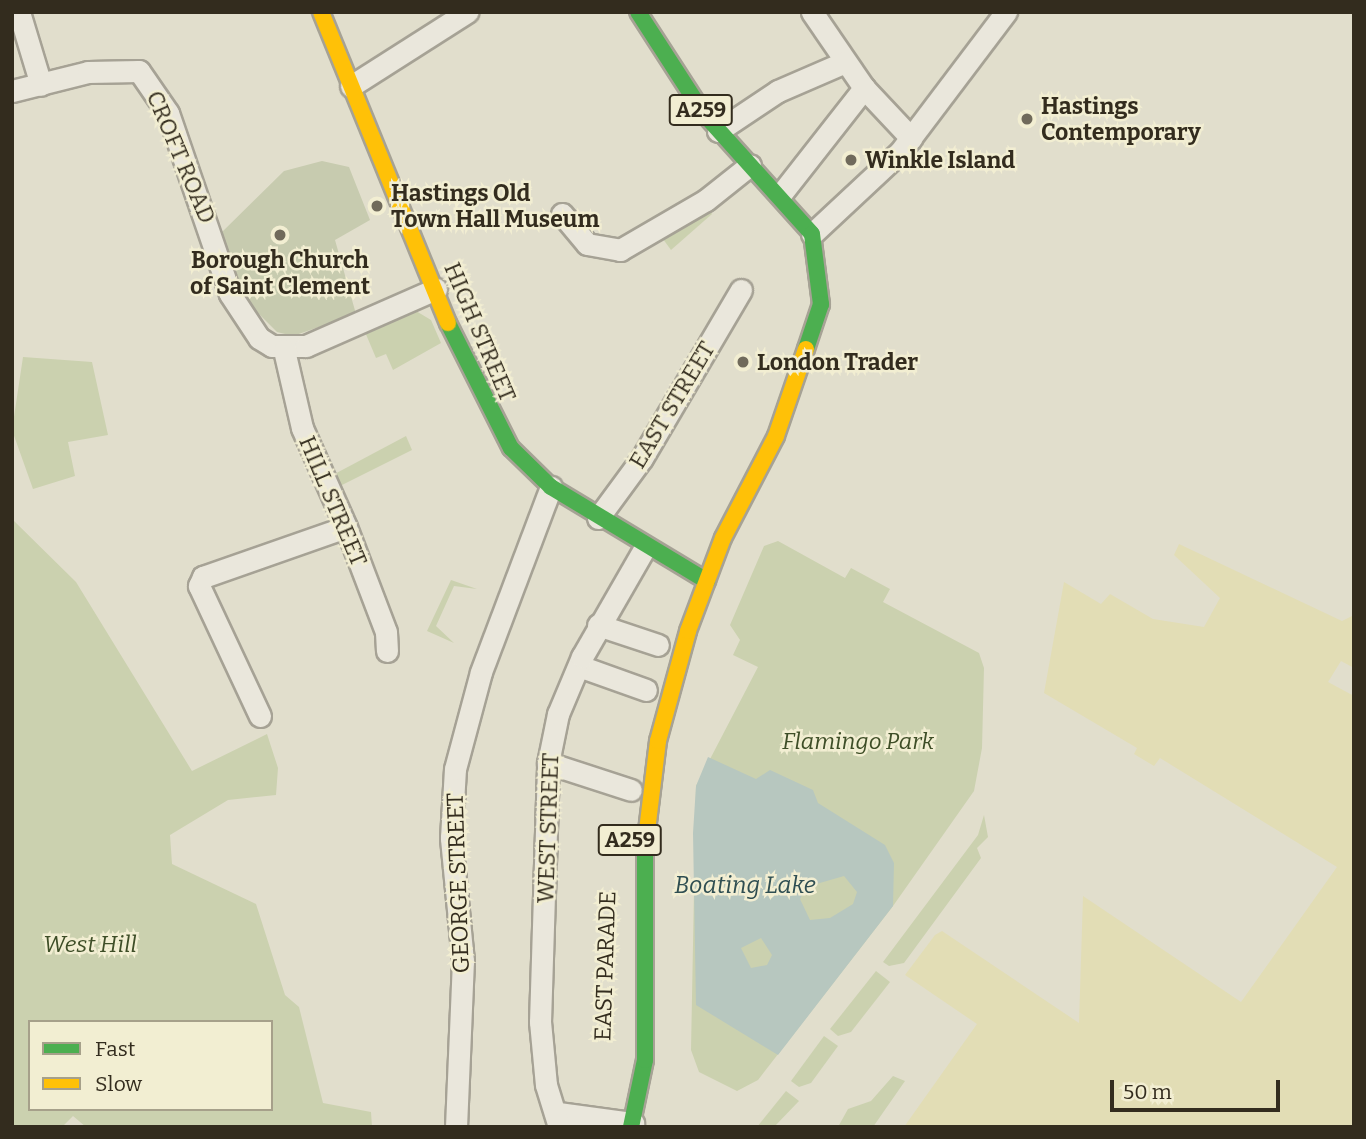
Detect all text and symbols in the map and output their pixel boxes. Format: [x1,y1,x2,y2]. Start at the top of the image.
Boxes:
street label: CROFT ROAD [141,87,221,227]
road number: A259 [668,92,734,128]
place label: Hastings Contemporary [1041,92,1201,146]
marker: Hastings Contemporary [1019,111,1035,127]
place label: Winkle Island [865,146,1015,174]
marker: Winkle Island [843,152,859,168]
place label: Hastings Old Town Hall Museum [391,179,599,233]
marker: Hastings Old Town Hall Museum [369,198,385,214]
marker: Borough Church of Saint Clement [272,227,288,243]
place label: Borough Church of Saint Clement [190,246,370,300]
street label: HIGH STREET [438,258,522,406]
street label: EAST STREET [623,337,721,473]
place label: London Trader [757,348,918,376]
marker: London Trader [735,354,751,370]
street label: HILL STREET [293,432,373,570]
park label: Flamingo Park [782,727,934,755]
street label: WEST STREET [532,752,564,904]
street label: GEORGE STREET [441,792,475,974]
road number: A259 [597,822,663,858]
water label: Boating Lake [674,872,816,900]
street label: EAST PARADE [589,891,621,1041]
park label: West Hill [43,930,137,958]
legend [28,1020,273,1111]
text: Fast [95,1036,135,1062]
scale bar [1114,1066,1284,1110]
text: Slow [95,1071,142,1097]
text: 50 m [1123,1079,1172,1105]

